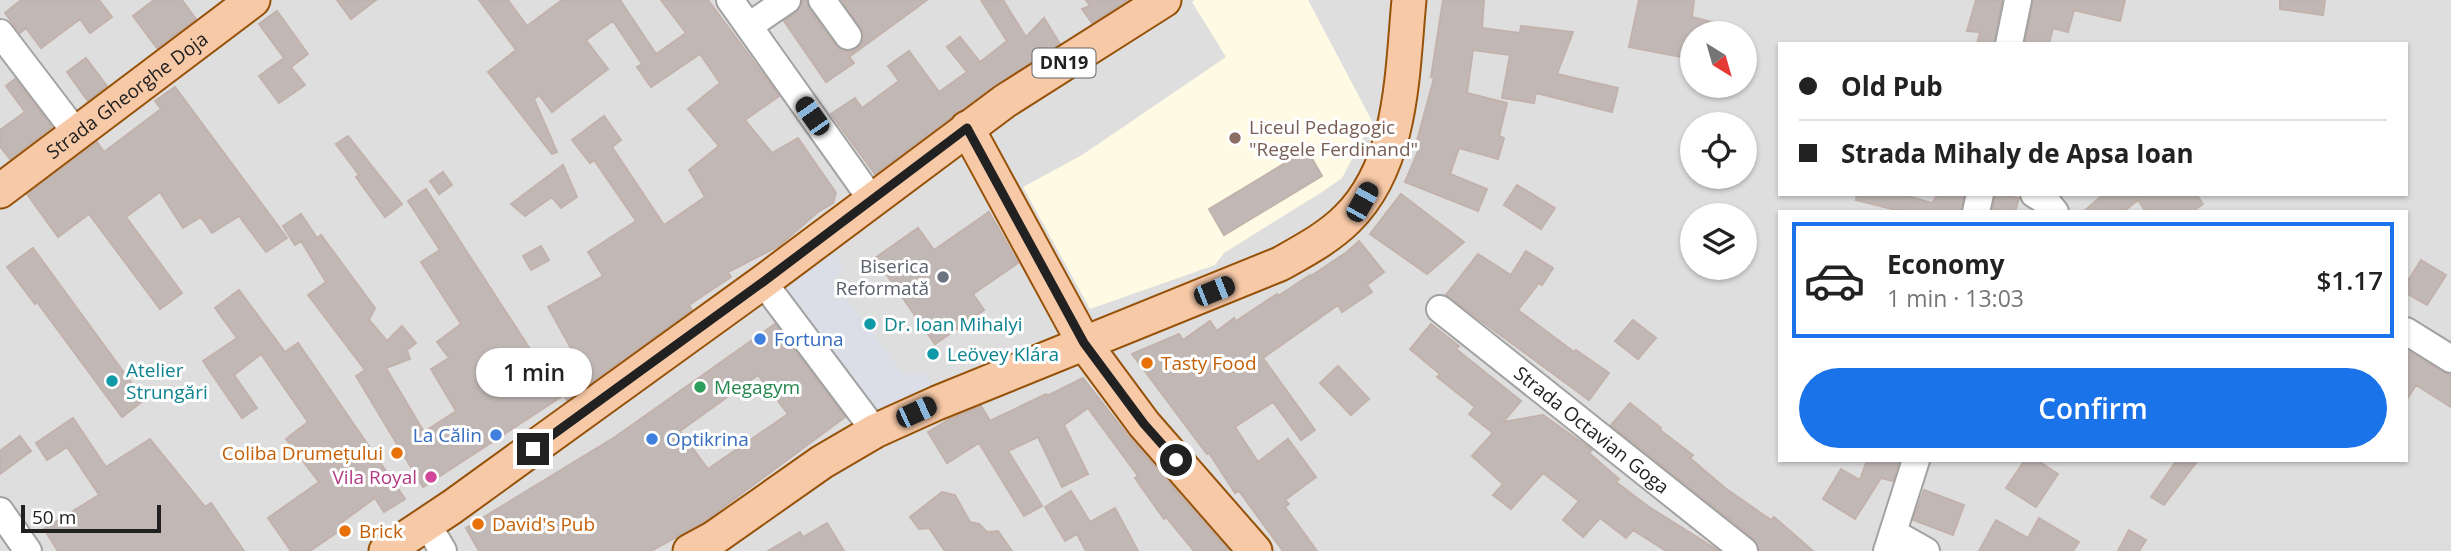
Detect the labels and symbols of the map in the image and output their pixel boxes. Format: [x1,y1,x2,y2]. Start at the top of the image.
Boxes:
north arrow [1680,21,1757,98]
street label: Strada Gheorghe Doja [41,26,213,165]
road number: DN19 [1032,48,1096,78]
car [792,93,833,139]
place label: Liceul Pedagogic "Regele Ferdinand" [1249,114,1418,162]
marker: Liceul Pedagogic "Regele Ferdinand" [1227,130,1243,146]
car [1343,179,1382,225]
place label: Biserica Reformată [836,253,929,301]
marker: Biserica Reformată [935,269,951,285]
car [1191,273,1238,309]
place label: Dr. Ioan Mihalyi [884,311,1023,337]
marker: Dr. Ioan Mihalyi [862,316,878,332]
place label: Fortuna [774,326,844,352]
marker: Fortuna [752,331,768,347]
place label: Leövey Klára [947,341,1059,367]
marker: Leövey Klára [925,346,941,362]
callout: 1 min [475,348,591,396]
place label: Tasty Food [1161,350,1257,376]
marker: Tasty Food [1139,355,1155,371]
place label: Atelier Strungări [126,357,208,405]
street label: Strada Octavian Goga [1509,360,1675,500]
marker: Atelier Strungări [104,373,120,389]
place label: Megagym [714,374,800,400]
marker: Megagym [692,379,708,395]
car [893,394,940,430]
place label: La Călin [413,422,482,448]
place label: Optikrina [666,426,749,452]
marker: La Călin [488,427,504,443]
marker: Optikrina [644,431,660,447]
route end [517,433,549,465]
place label: Coliba Drumețului [222,440,383,466]
route start [1160,444,1192,476]
marker: Coliba Drumețului [389,445,405,461]
place label: Vila Royal [333,464,417,490]
marker: Vila Royal [423,469,439,485]
scale bar [21,502,161,534]
place label: David's Pub [492,511,595,537]
marker: David's Pub [470,516,486,532]
place label: Brick [359,518,403,544]
marker: Brick [337,523,353,539]

